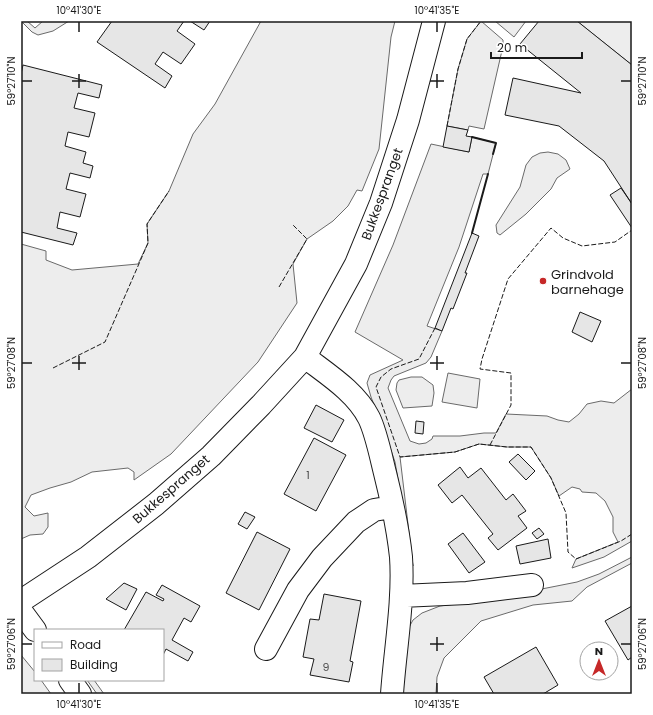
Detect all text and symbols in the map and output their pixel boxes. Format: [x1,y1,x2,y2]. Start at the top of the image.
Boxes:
text: 10°41'30"E [57,3,101,18]
text: 10°41'35"E [415,3,459,18]
scale bar [491,34,582,60]
text: 20 m [497,39,527,56]
text: 59°27'10"N [4,57,19,105]
text: 59°27'10"N [635,57,650,105]
street label: Bukkespranget [357,145,408,243]
place label: Grindvold barnehage [551,265,624,299]
marker: Grindvold barnehage [538,276,548,286]
text: 59°27'08"N [4,337,19,389]
text: 59°27'08"N [635,337,650,389]
street label: Bukkespranget [128,450,214,528]
house number: 1 [306,467,310,483]
text: 59°27'06"N [4,618,19,670]
text: 59°27'06"N [635,618,650,670]
legend [34,629,164,681]
text: Road [70,636,101,653]
north arrow [579,641,619,681]
text: N [595,643,603,659]
text: Building [70,656,118,673]
house number: 9 [323,659,330,675]
text: 10°41'30"E [57,697,101,712]
text: 10°41'35"E [415,697,459,712]

